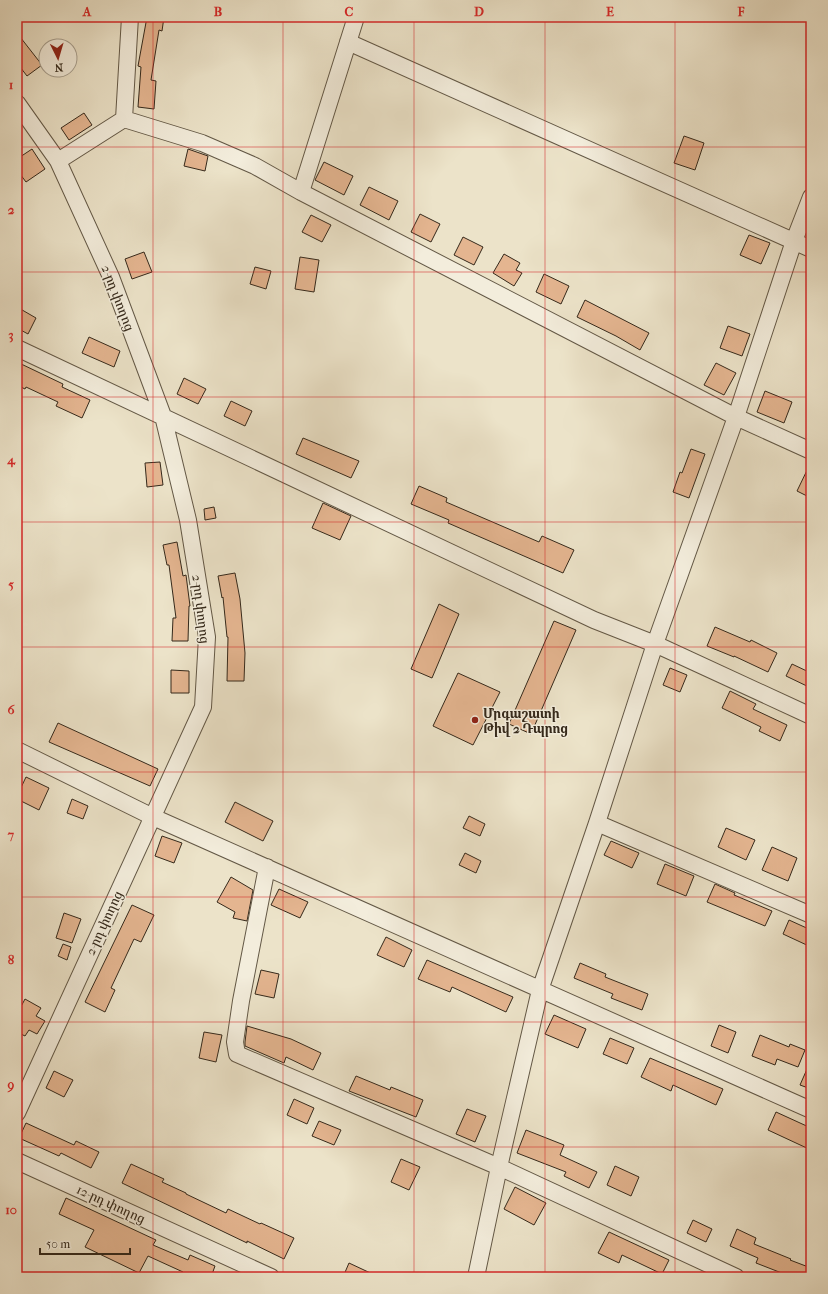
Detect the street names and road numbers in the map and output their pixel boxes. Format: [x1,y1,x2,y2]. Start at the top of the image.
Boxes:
street label: 2-րդ փողոց [98,263,137,333]
street label: 2-րդ փողոց [188,574,213,644]
street label: 2-րդ փողոց [83,888,126,958]
street label: 12-րդ փողոց [74,1182,148,1227]

